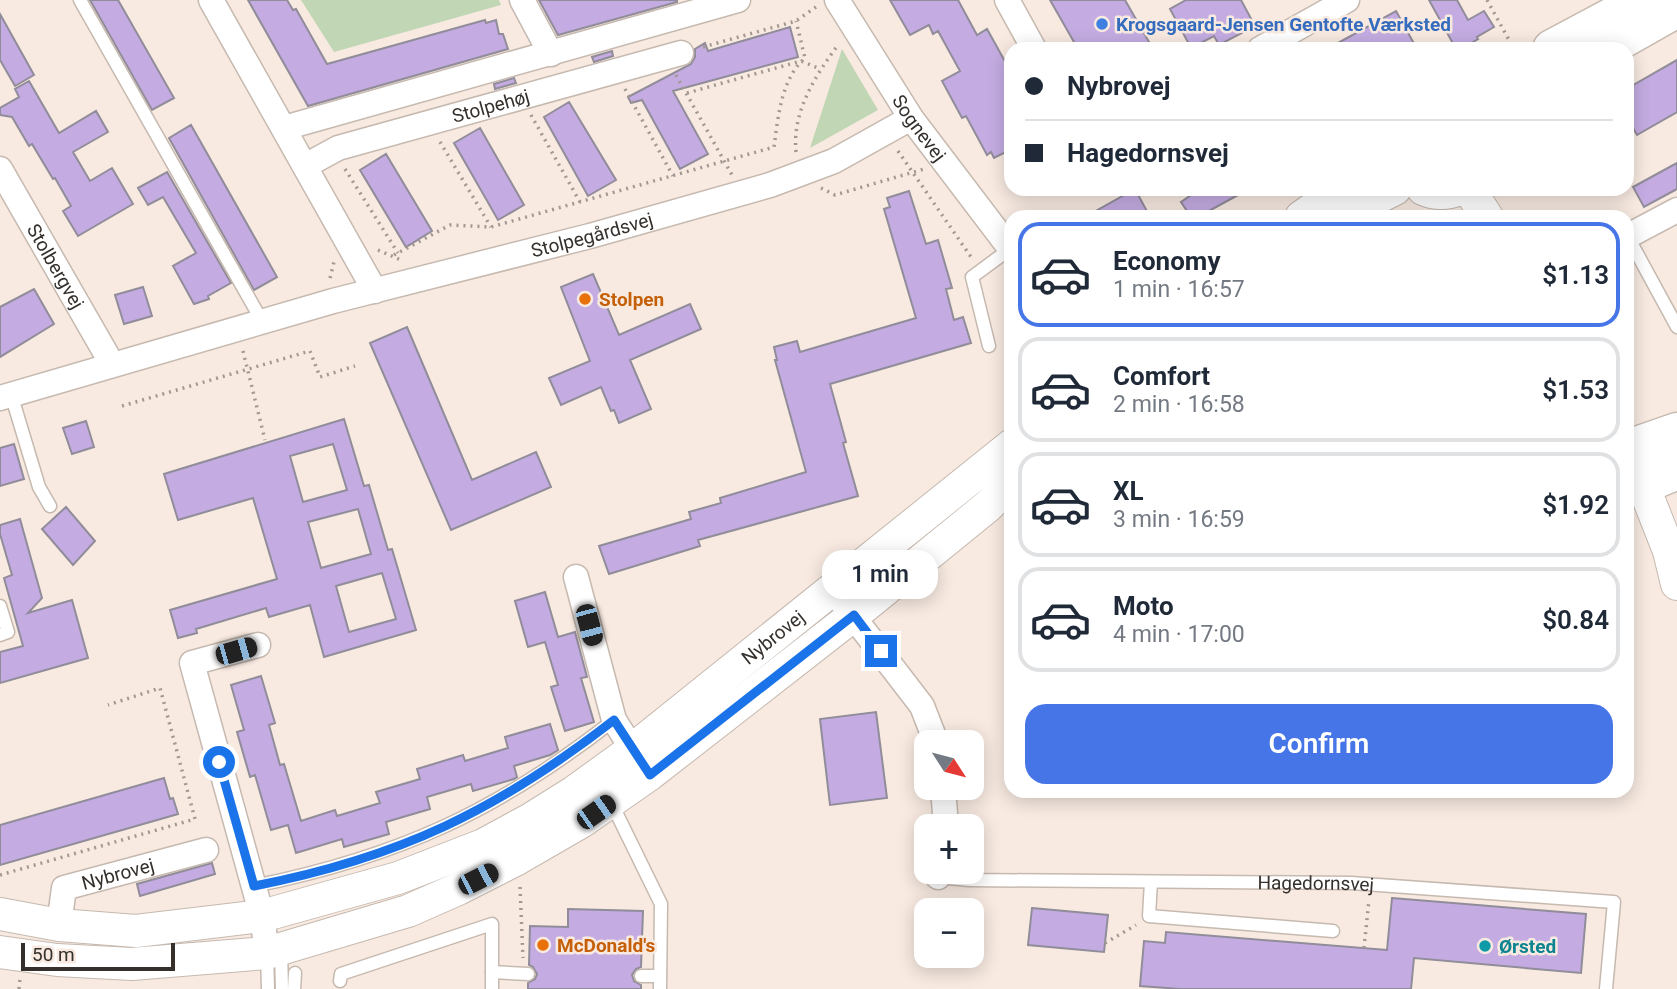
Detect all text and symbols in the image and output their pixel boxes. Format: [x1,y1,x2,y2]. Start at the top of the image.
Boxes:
place label: Krogsgaard-Jensen Gentofte Værksted [1116,13,1451,36]
marker: Krogsgaard-Jensen Gentofte Værksted [1094,16,1110,32]
text: Nybrovej [1067,71,1170,101]
street label: Stolpehøj [449,84,532,127]
street label: Sognevej [888,90,951,166]
text: Hagedornsvej [1067,138,1229,168]
street label: Stolpegårdsvej [529,207,655,262]
street label: Stolbergvej [22,220,89,313]
icon: car [1029,243,1092,306]
text: Economy [1113,246,1220,276]
text: $1.13 [1542,260,1609,290]
text: 1 min · 16:57 [1113,276,1245,303]
place label: Stolpen [599,288,664,311]
marker: Stolpen [577,291,593,307]
icon: car [1029,358,1092,421]
text: Comfort [1113,361,1210,391]
text: $1.53 [1542,375,1609,405]
text: 2 min · 16:58 [1113,391,1245,418]
icon: car [1029,473,1092,536]
text: XL [1113,476,1144,506]
text: $1.92 [1542,490,1609,520]
text: 3 min · 16:59 [1113,506,1245,533]
callout: 1 min [823,550,939,598]
text: 1 min [851,561,909,588]
icon: car [1029,588,1092,651]
text: Moto [1113,591,1174,621]
car [574,602,605,648]
street label: Nybrovej [737,605,809,669]
text: $0.84 [1542,605,1609,635]
text: 4 min · 17:00 [1113,621,1245,648]
car [213,635,260,667]
route end [865,635,897,667]
button: Confirm [1025,704,1613,784]
north arrow [914,730,984,800]
map controls [914,730,984,968]
route start [203,746,235,778]
car [573,791,620,833]
button: + [914,814,984,884]
street label: Nybrovej [79,853,156,894]
car [455,860,502,898]
street label: Hagedornsvej [1257,871,1375,896]
button: − [914,898,984,968]
place label: McDonald's [557,934,655,957]
place label: Ørsted [1499,935,1556,958]
marker: McDonald's [535,937,551,953]
marker: Ørsted [1477,938,1493,954]
scale bar [21,940,175,972]
text: 50 m [32,943,75,966]

